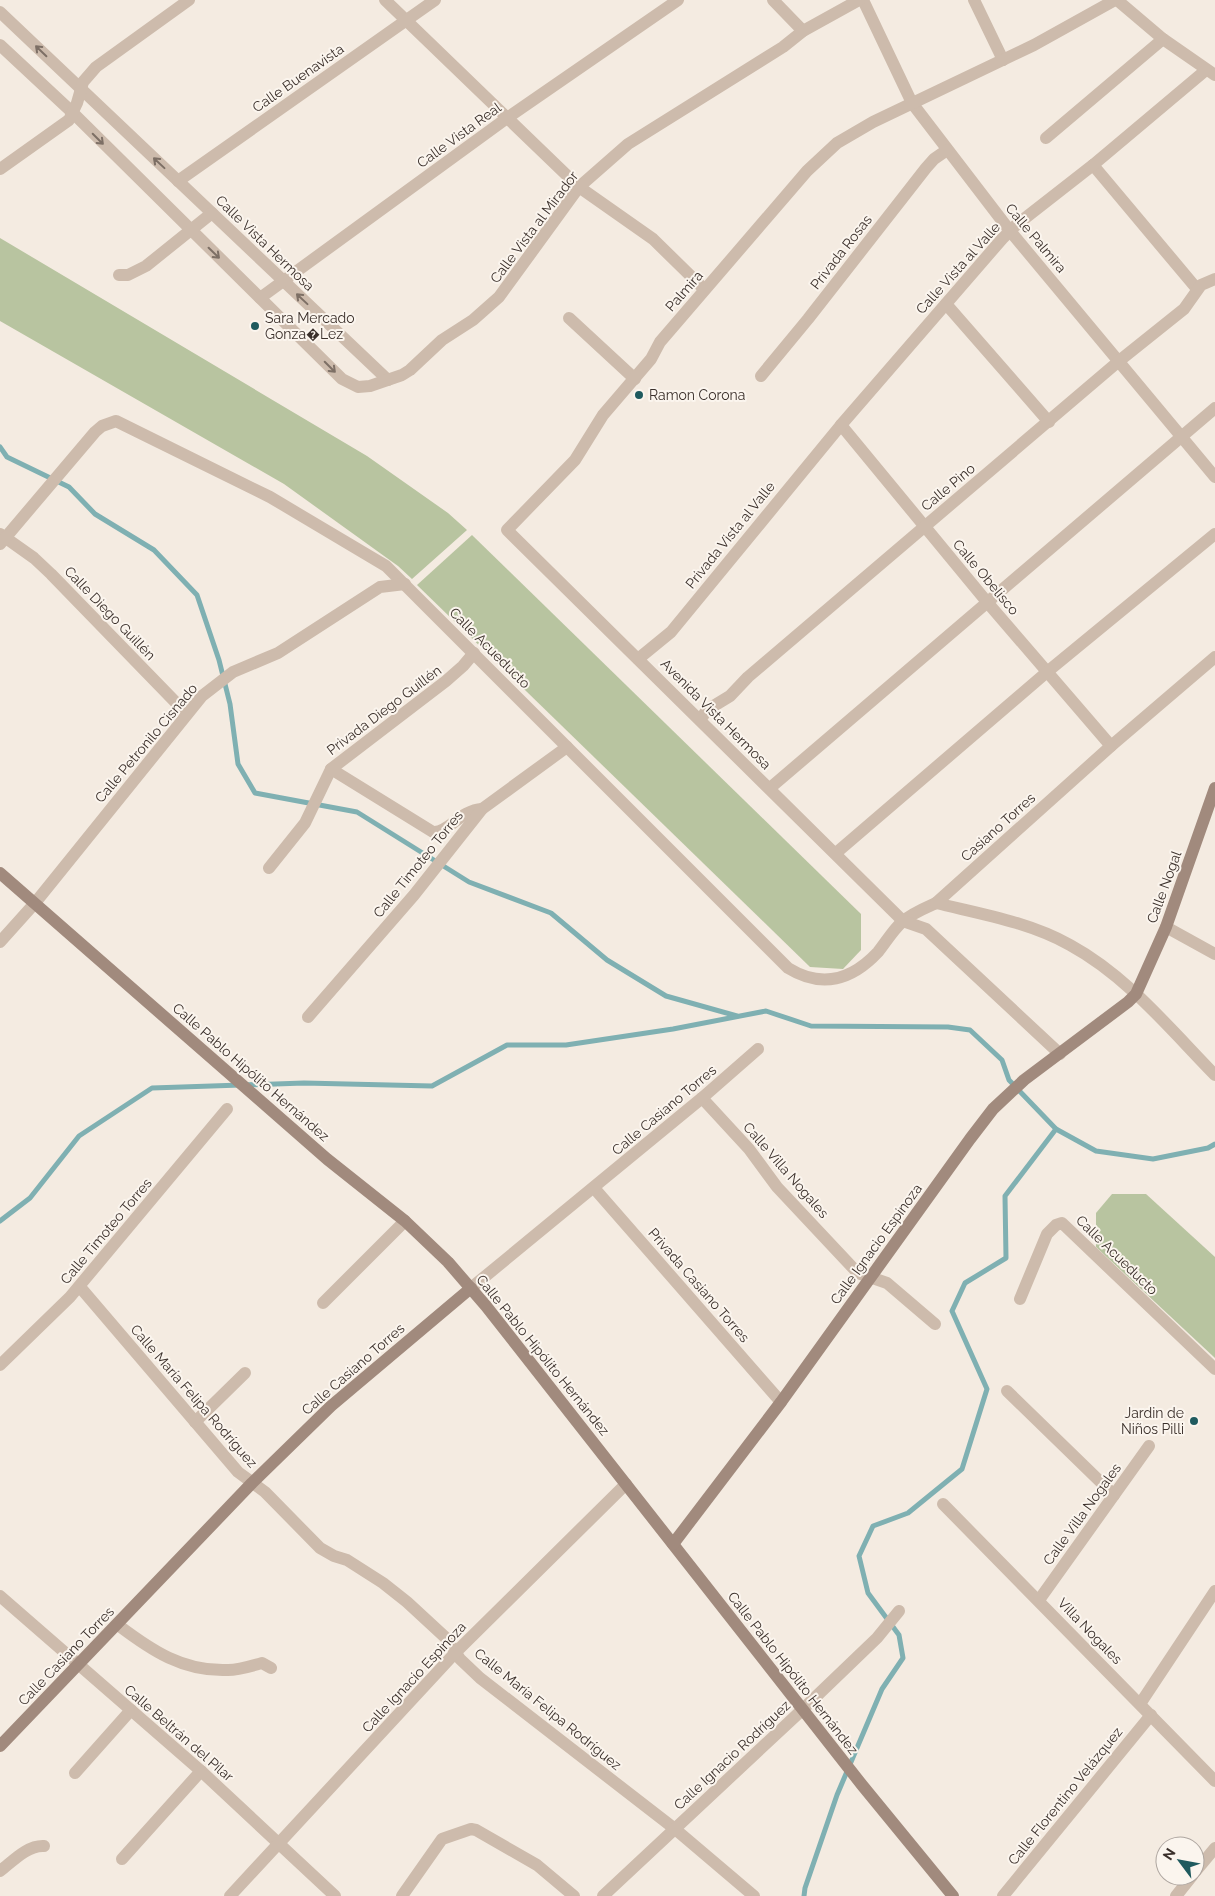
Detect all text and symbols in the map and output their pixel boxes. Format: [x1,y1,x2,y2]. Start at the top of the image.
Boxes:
street label: Calle Buenavista [249,41,347,115]
one-way arrow [34,45,47,57]
street label: Calle Vista Real [414,99,504,171]
one-way arrow [92,133,105,145]
one-way arrow [152,157,165,169]
street label: Calle Vista al Mirador [487,168,581,286]
street label: Calle Vista Hermosa [213,192,317,294]
street label: Calle Palmira [1003,200,1069,276]
street label: Privada Rosas [807,211,875,292]
street label: Calle Vista al Valle [913,219,1003,317]
one-way arrow [208,247,220,259]
street label: Palmira [662,267,706,315]
one-way arrow [295,293,308,305]
place label: Sara Mercado Gonza�Lez [265,310,355,342]
marker: Sara Mercado Gonza�Lez [249,320,261,332]
one-way arrow [324,361,336,373]
place label: Ramon Corona [649,387,745,403]
marker: Ramon Corona [633,389,645,401]
street label: Calle Pino [918,460,978,514]
street label: Privada Vista al Valle [682,478,778,592]
street label: Calle Obelisco [950,536,1022,618]
street label: Calle Diego Guillén [61,563,159,663]
street label: Calle Acueducto [446,604,534,692]
street label: Avenida Vista Hermosa [658,656,774,772]
street label: Privada Diego Guillén [324,662,444,758]
street label: Calle Petronilo Cisnado [92,680,200,806]
street label: Casiano Torres [958,789,1039,864]
street label: Calle Timoteo Torres [370,807,466,921]
street label: Calle Nogal [1144,848,1185,925]
street label: Calle Pablo Hipólito Hernández [170,1000,333,1144]
street label: Calle Casiano Torres [609,1062,719,1158]
street label: Calle Villa Nogales [740,1119,832,1221]
street label: Calle Timoteo Torres [57,1175,155,1287]
street label: Calle Ignacio Espinoza [827,1181,925,1307]
street label: Calle Acueducto [1073,1212,1161,1298]
street label: Privada Casiano Torres [645,1225,753,1345]
street label: Calle Pablo Hipólito Hernández [473,1271,613,1439]
street label: Calle Casiano Torres [298,1320,408,1418]
street label: Calle María Felipa Rodríguez [128,1321,261,1471]
place label: Jardin de Niños Pilli [1121,1405,1184,1437]
marker: Jardin de Niños Pilli [1188,1415,1200,1427]
street label: Calle Villa Nogales [1040,1460,1124,1568]
street label: Calle Pablo Hipólito Hernández [725,1589,862,1758]
street label: Villa Nogales [1055,1595,1126,1667]
street label: Calle Casiano Torres [15,1603,117,1709]
street label: Calle Ignacio Espinoza [359,1619,469,1735]
street label: Calle María Felipa Rodríguez [471,1645,625,1773]
street label: Calle Beltrán del Pilar [121,1681,237,1785]
street label: Calle Ignacio Rodríguez [671,1697,793,1813]
street label: Calle Florentino Velázquez [1005,1724,1125,1868]
north arrow [1155,1836,1205,1886]
text: N [1159,1845,1179,1863]

